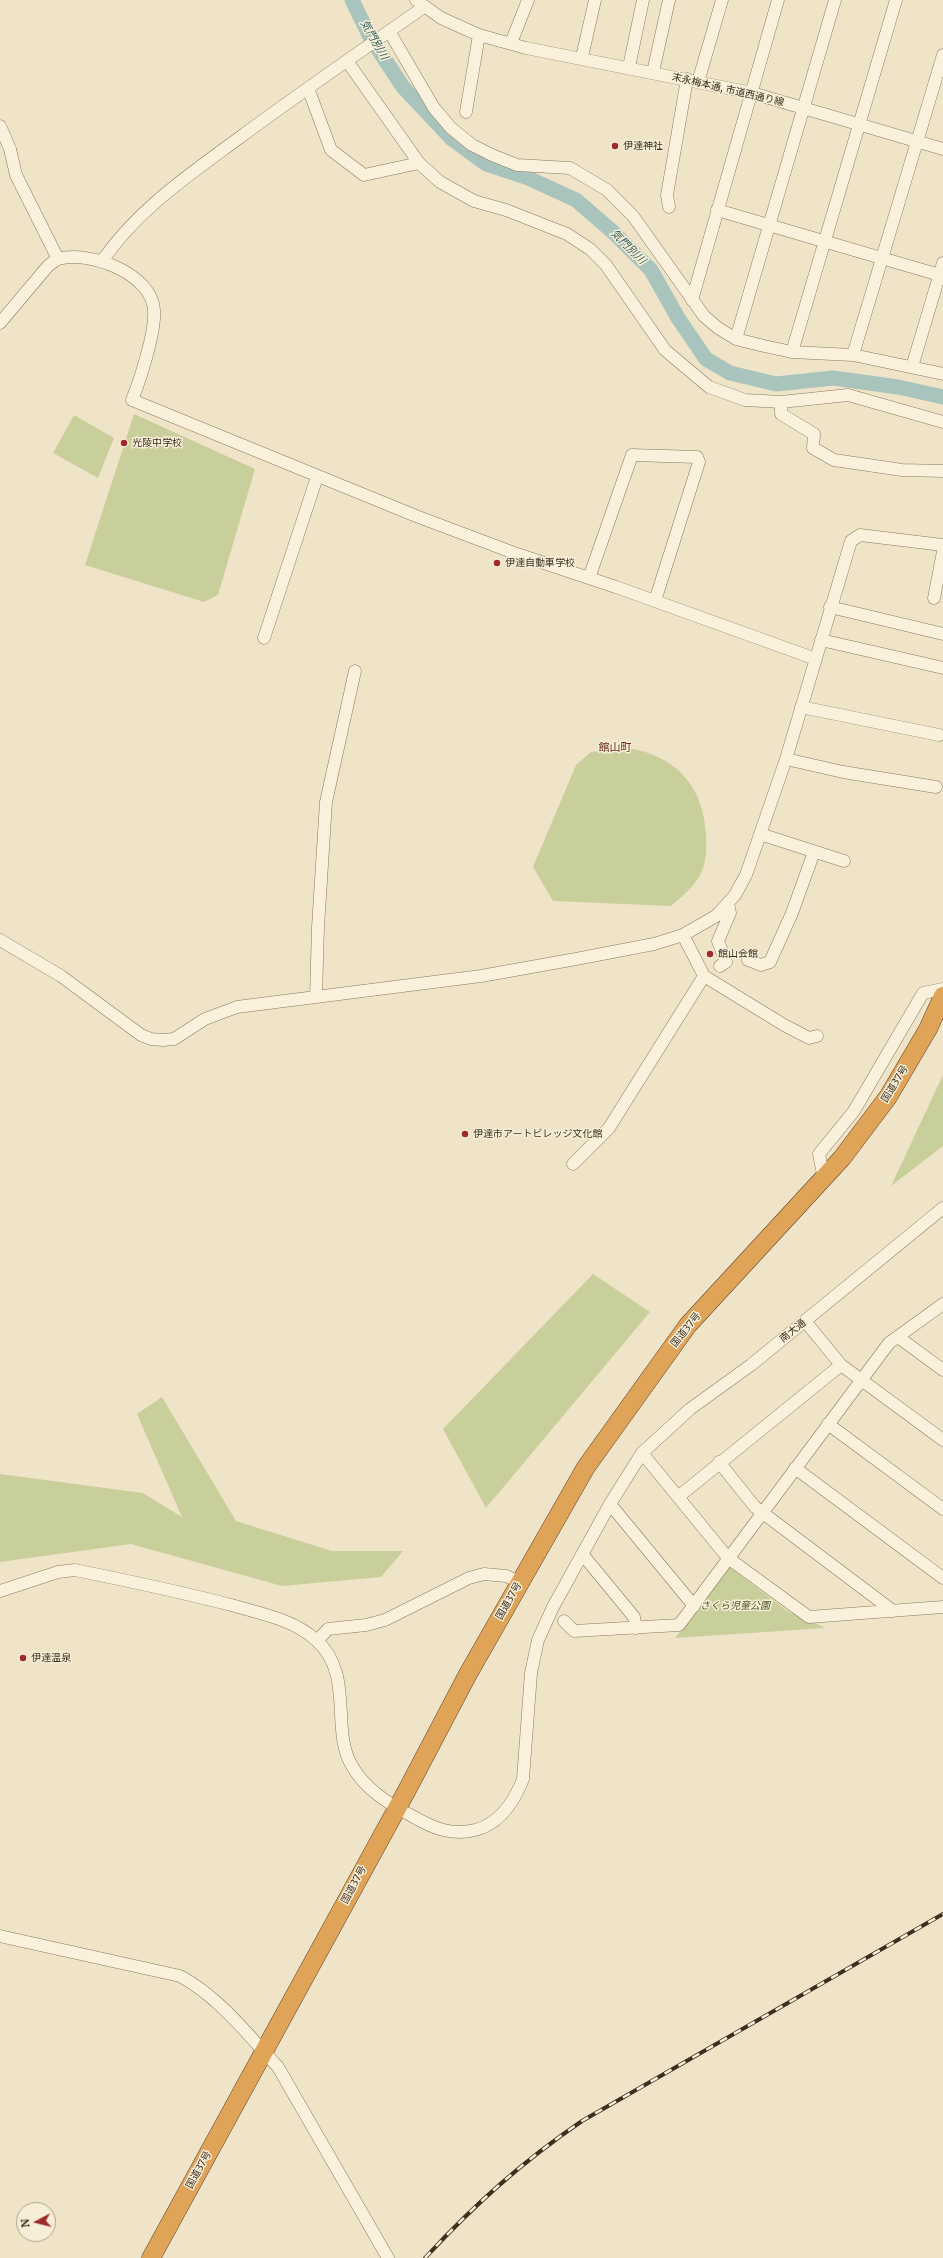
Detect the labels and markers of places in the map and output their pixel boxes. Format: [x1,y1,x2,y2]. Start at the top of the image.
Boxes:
place label: 伊達神社 [623,140,663,152]
marker: 伊達神社 [610,141,620,151]
place label: 光陵中学校 [132,437,182,449]
marker: 光陵中学校 [119,438,129,448]
place label: 伊達自動車学校 [505,557,575,569]
marker: 伊達自動車学校 [492,558,502,568]
place label: 館山会館 [718,948,758,960]
marker: 館山会館 [705,949,715,959]
place label: 伊達市アートビレッジ文化館 [473,1128,602,1140]
marker: 伊達市アートビレッジ文化館 [460,1129,470,1139]
place label: 伊達温泉 [31,1652,71,1664]
marker: 伊達温泉 [18,1653,28,1663]

